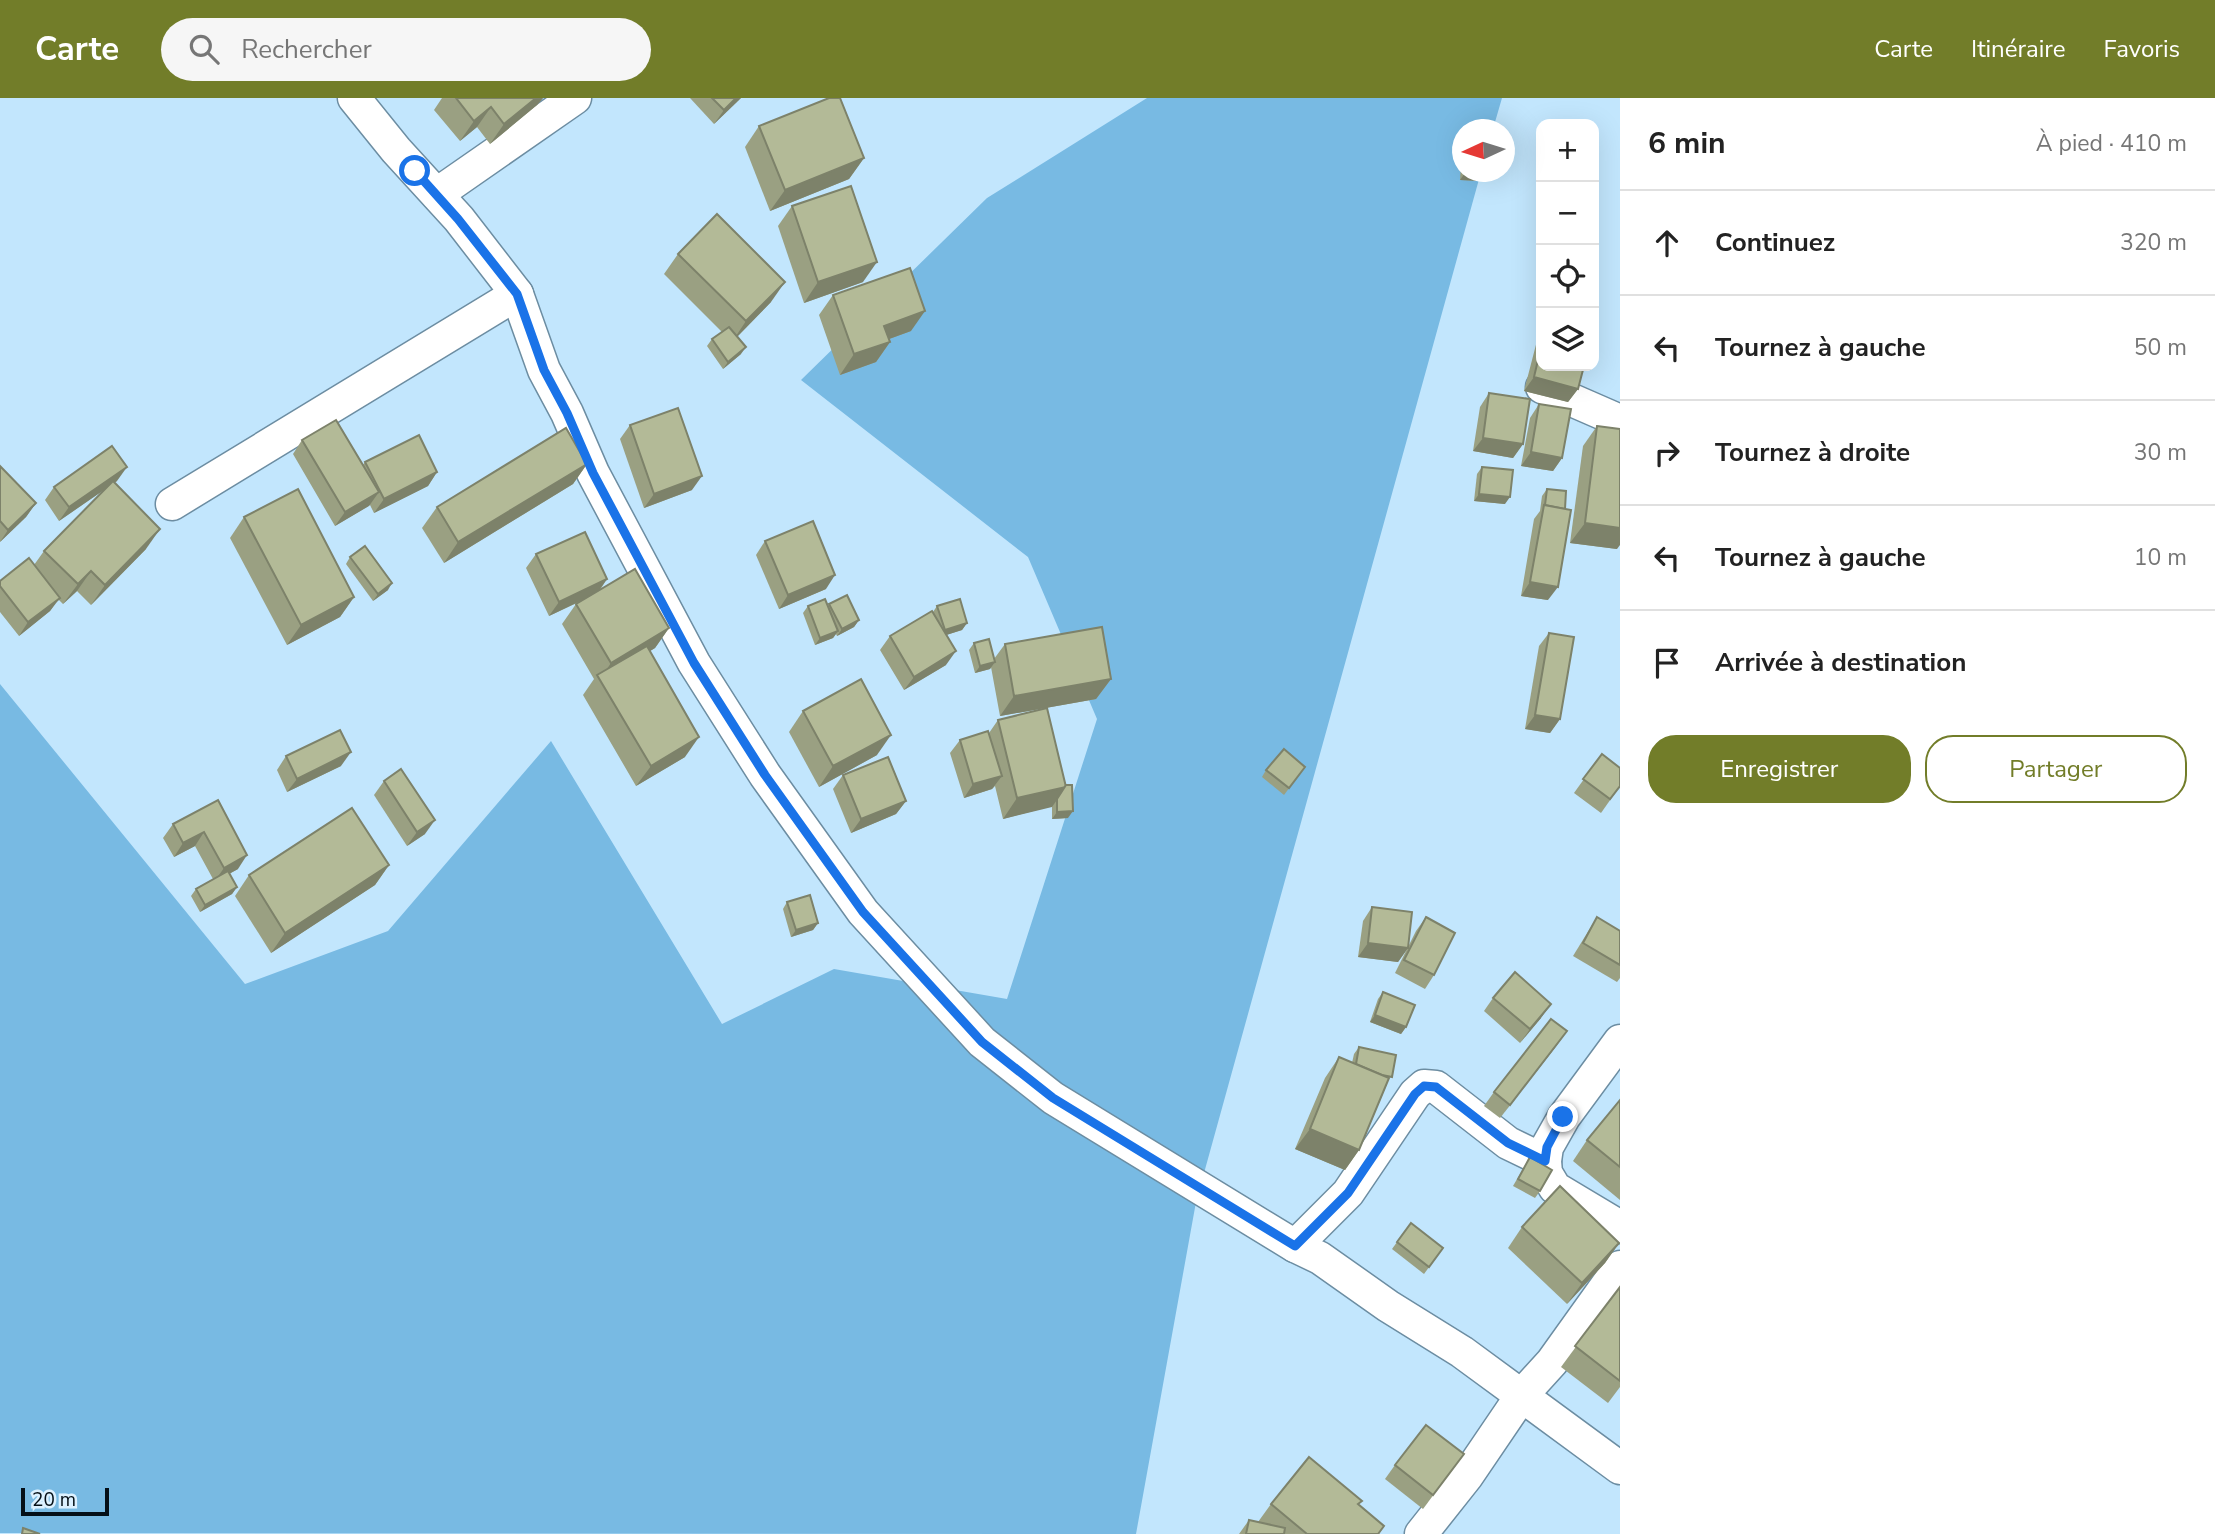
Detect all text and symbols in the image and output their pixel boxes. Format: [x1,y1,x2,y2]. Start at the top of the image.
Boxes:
search box [161,18,651,81]
text: Carte [35,27,119,72]
icon: search [185,30,223,68]
text: Rechercher [241,32,372,67]
text: Carte [1874,33,1933,65]
text: Itinéraire [1971,33,2065,65]
text: Favoris [2103,33,2180,65]
north arrow [1452,119,1515,182]
map controls [1536,119,1599,371]
button: + [1536,119,1599,182]
text: 6 min [1648,123,1726,164]
text: À pied · 410 m [2036,128,2187,159]
route start [399,155,430,186]
button: − [1536,182,1599,245]
icon: ahead [1648,224,1686,262]
text: Continuez [1715,225,1835,260]
text: 320 m [2120,227,2187,258]
button: locate [1536,245,1599,308]
button: layers [1536,308,1599,371]
icon: left [1648,329,1686,367]
text: Tournez à gauche [1715,330,1926,365]
text: 50 m [2134,332,2187,363]
icon: right [1648,434,1686,472]
text: Tournez à droite [1715,435,1910,470]
text: 30 m [2134,437,2187,468]
icon: left [1648,539,1686,577]
text: Tournez à gauche [1715,540,1926,575]
text: 10 m [2134,542,2187,573]
icon: arrive [1648,644,1686,682]
text: Arrivée à destination [1715,645,1966,680]
button: Enregistrer [1648,735,1911,803]
button: Partager [1925,735,2187,803]
route end [1547,1101,1578,1132]
scale bar [21,1485,108,1517]
text: 20 m [32,1487,76,1513]

